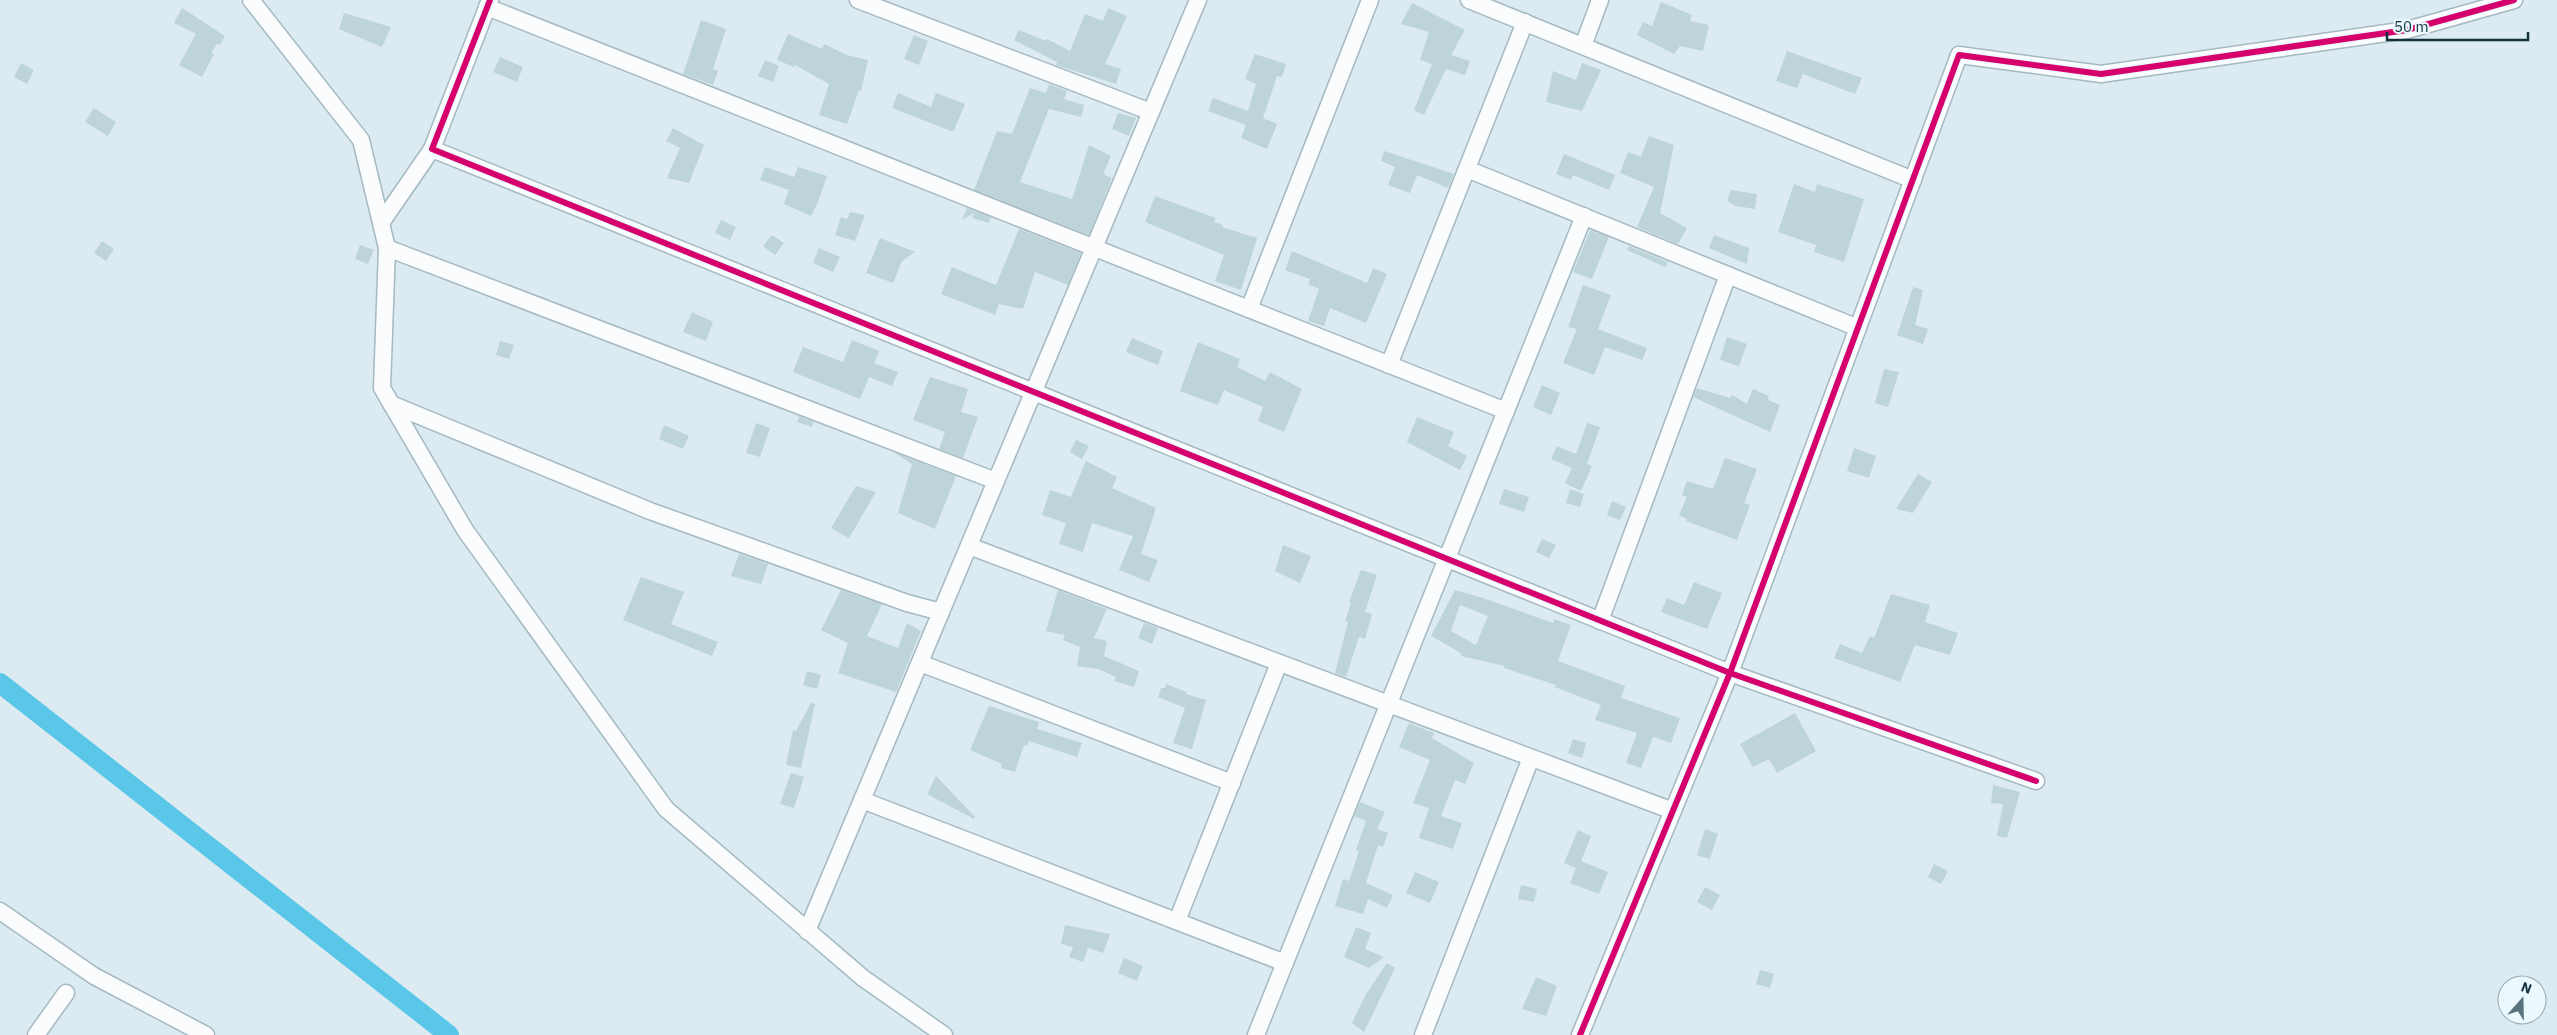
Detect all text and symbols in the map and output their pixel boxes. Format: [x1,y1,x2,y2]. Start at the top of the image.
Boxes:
scale bar [2387,10,2528,42]
text: 50 m [2394,17,2429,36]
north arrow [2497,975,2547,1025]
text: N [2519,978,2534,998]

